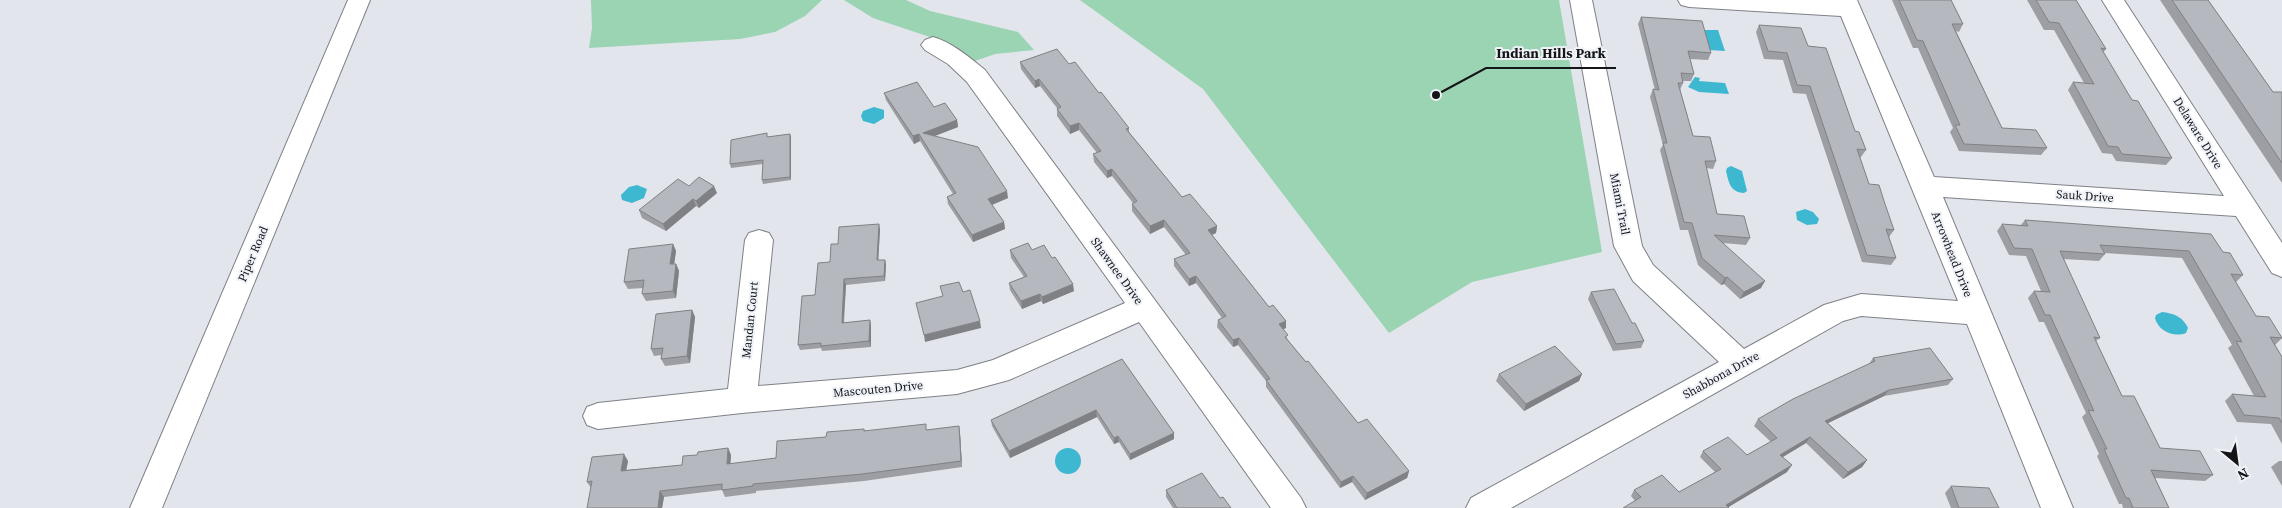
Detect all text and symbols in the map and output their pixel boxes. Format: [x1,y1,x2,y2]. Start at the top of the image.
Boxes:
callout: Indian Hills Park [1486,39,1616,68]
text: Indian Hills Park [1496,43,1606,63]
street label: Delaware Drive [2170,94,2226,172]
street label: Miami Trail [1606,172,1634,237]
street label: Sauk Drive [2056,186,2114,206]
street label: Arrowhead Drive [1927,209,1977,299]
street label: Piper Road [234,224,272,284]
street label: Shawnee Drive [1087,234,1147,308]
street label: Mandan Court [738,281,762,359]
street label: Shabbona Drive [1680,347,1762,403]
street label: Mascouten Drive [832,377,924,401]
north arrow [2212,438,2262,488]
text: N [2234,463,2253,486]

